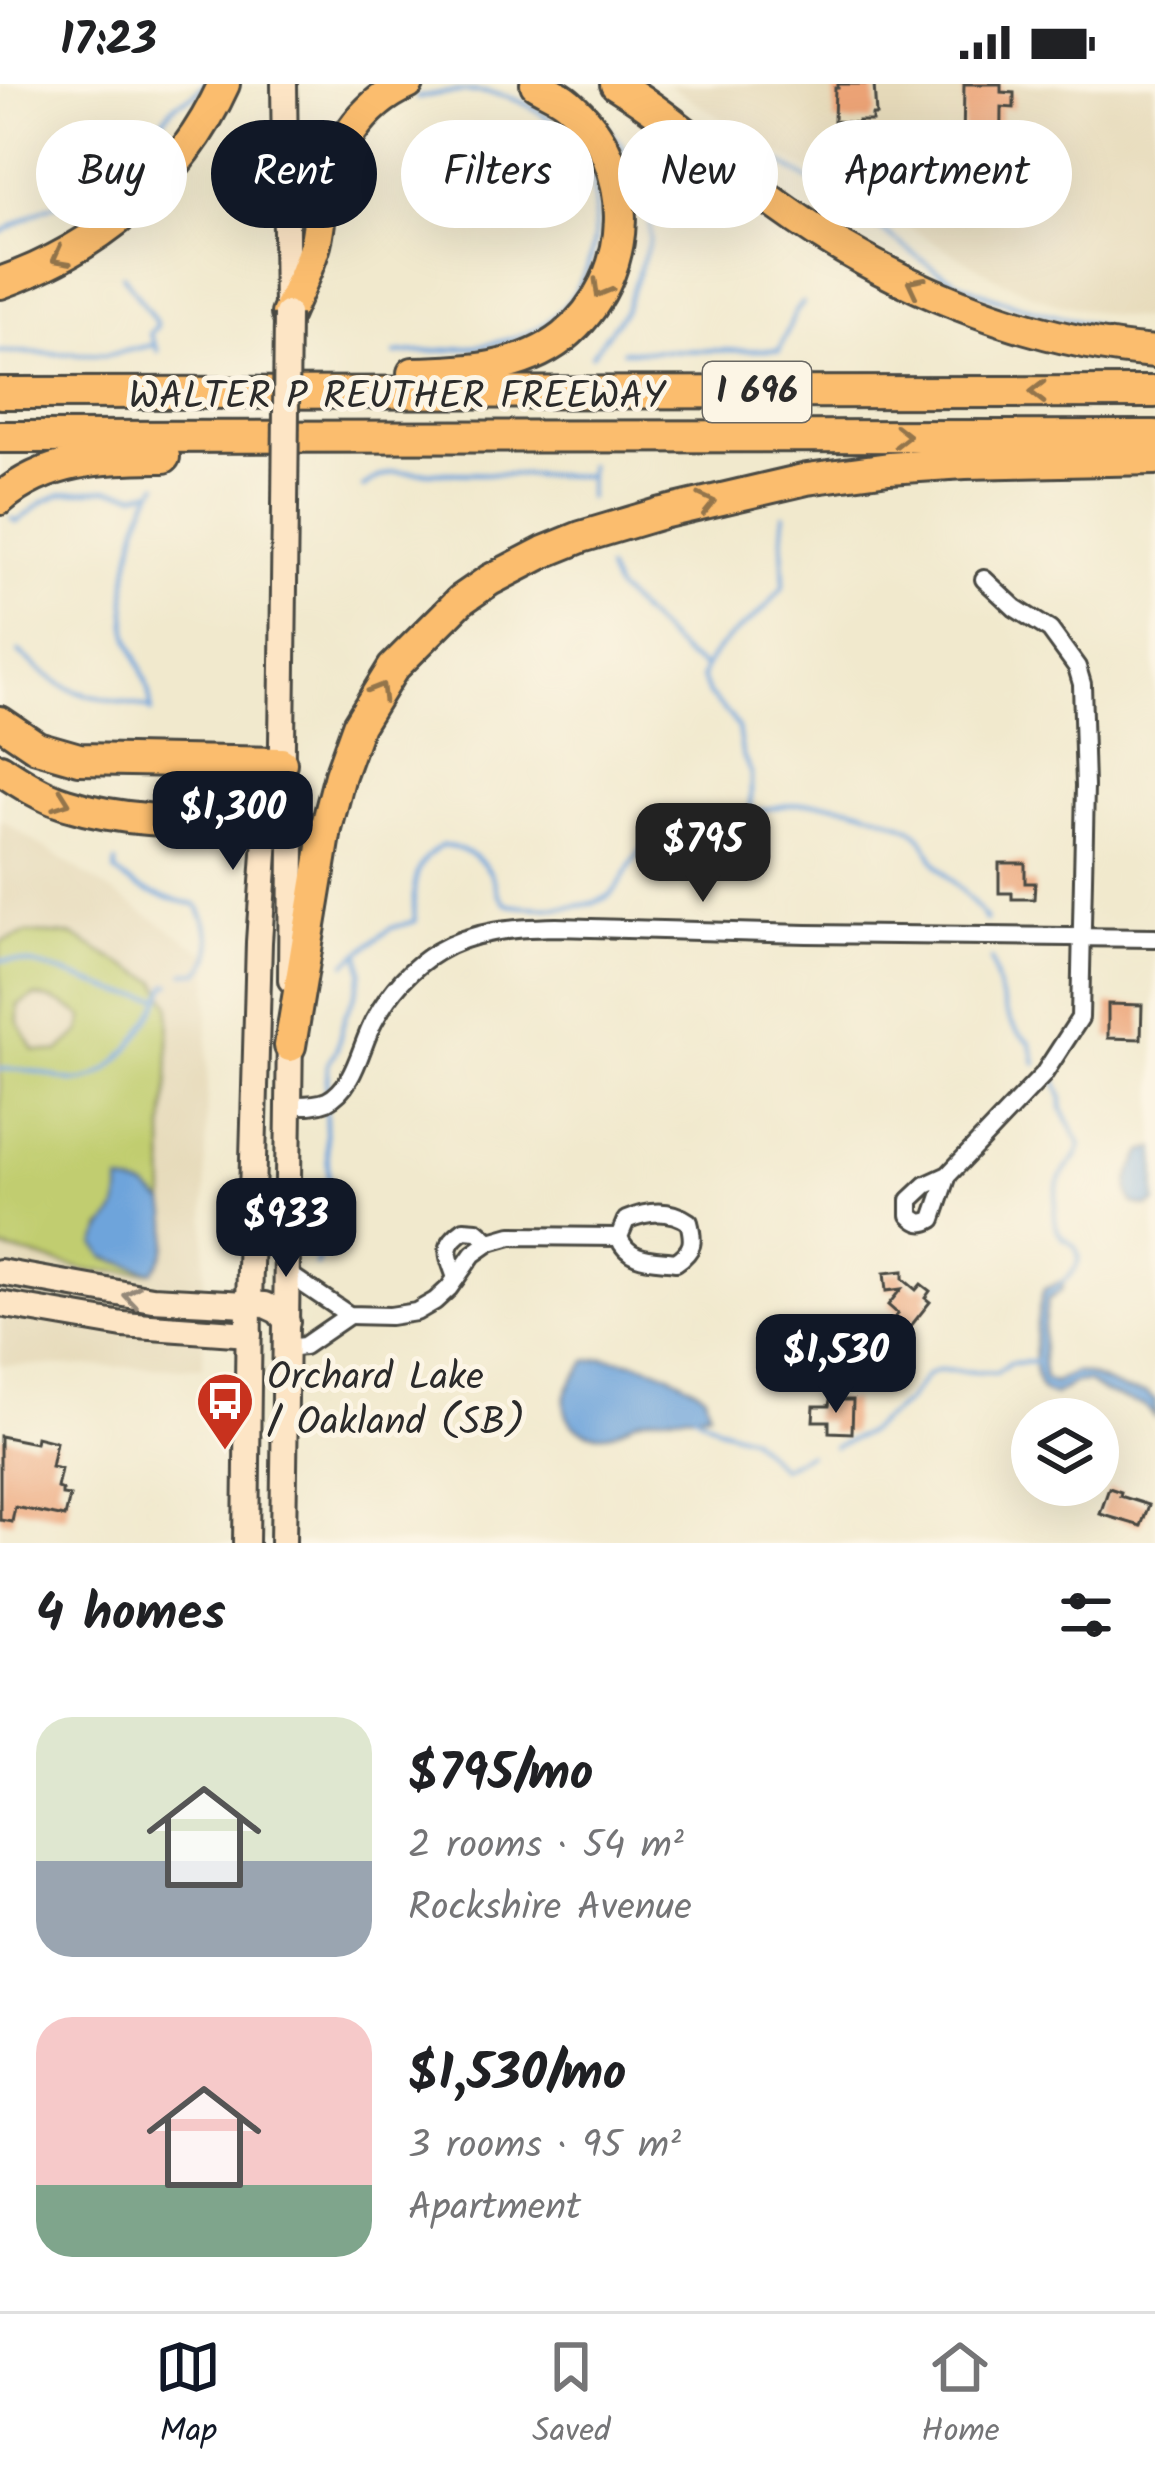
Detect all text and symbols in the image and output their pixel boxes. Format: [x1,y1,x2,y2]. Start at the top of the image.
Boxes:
text: 17:23 [60,6,157,78]
chip: Buy [36,120,187,228]
chip: Rent [211,120,377,228]
chip: Filters [401,120,594,228]
chip: New [618,120,778,228]
chip: Apartment [802,120,1072,228]
one-way arrow [52,243,73,266]
one-way arrow [593,276,616,298]
one-way arrow [906,276,928,299]
road number: I 696 [703,362,811,422]
street label: WALTER P REUTHER FREEWAY [129,367,667,429]
one-way arrow [1028,379,1046,405]
one-way arrow [894,423,912,449]
one-way arrow [697,492,717,517]
one-way arrow [365,682,387,704]
pin: $1,300 [135,771,331,873]
text: $1,300 [180,779,286,841]
one-way arrow [51,787,72,811]
pin: $795 [632,803,774,905]
text: $795 [663,811,743,873]
pin: $933 [215,1178,357,1280]
text: $933 [243,1186,329,1248]
one-way arrow [122,1284,142,1310]
pin: $1,530 [738,1314,934,1416]
text: $1,530 [783,1322,889,1384]
place label: Orchard Lake / Oakland (SB) [267,1348,525,1455]
bus stop icon: Orchard Lake / Oakland (SB) [194,1370,256,1452]
map controls [1011,1398,1119,1506]
button: layers [1011,1398,1119,1506]
text: 4 homes [36,1575,226,1656]
icon: filters [1053,1582,1119,1648]
text: $795/mo [408,1735,593,1816]
icon: home [132,1765,276,1909]
text: 2 rooms · 54 m² [408,1816,684,1878]
text: Rockshire Avenue [408,1878,692,1940]
text: $1,530/mo [408,2035,626,2116]
icon: home [132,2065,276,2209]
text: 3 rooms · 95 m² [408,2116,681,2178]
text: Apartment [408,2178,581,2240]
tab: Map [155,2334,221,2459]
tab: Saved [532,2334,611,2459]
tab: Home [921,2334,1000,2459]

